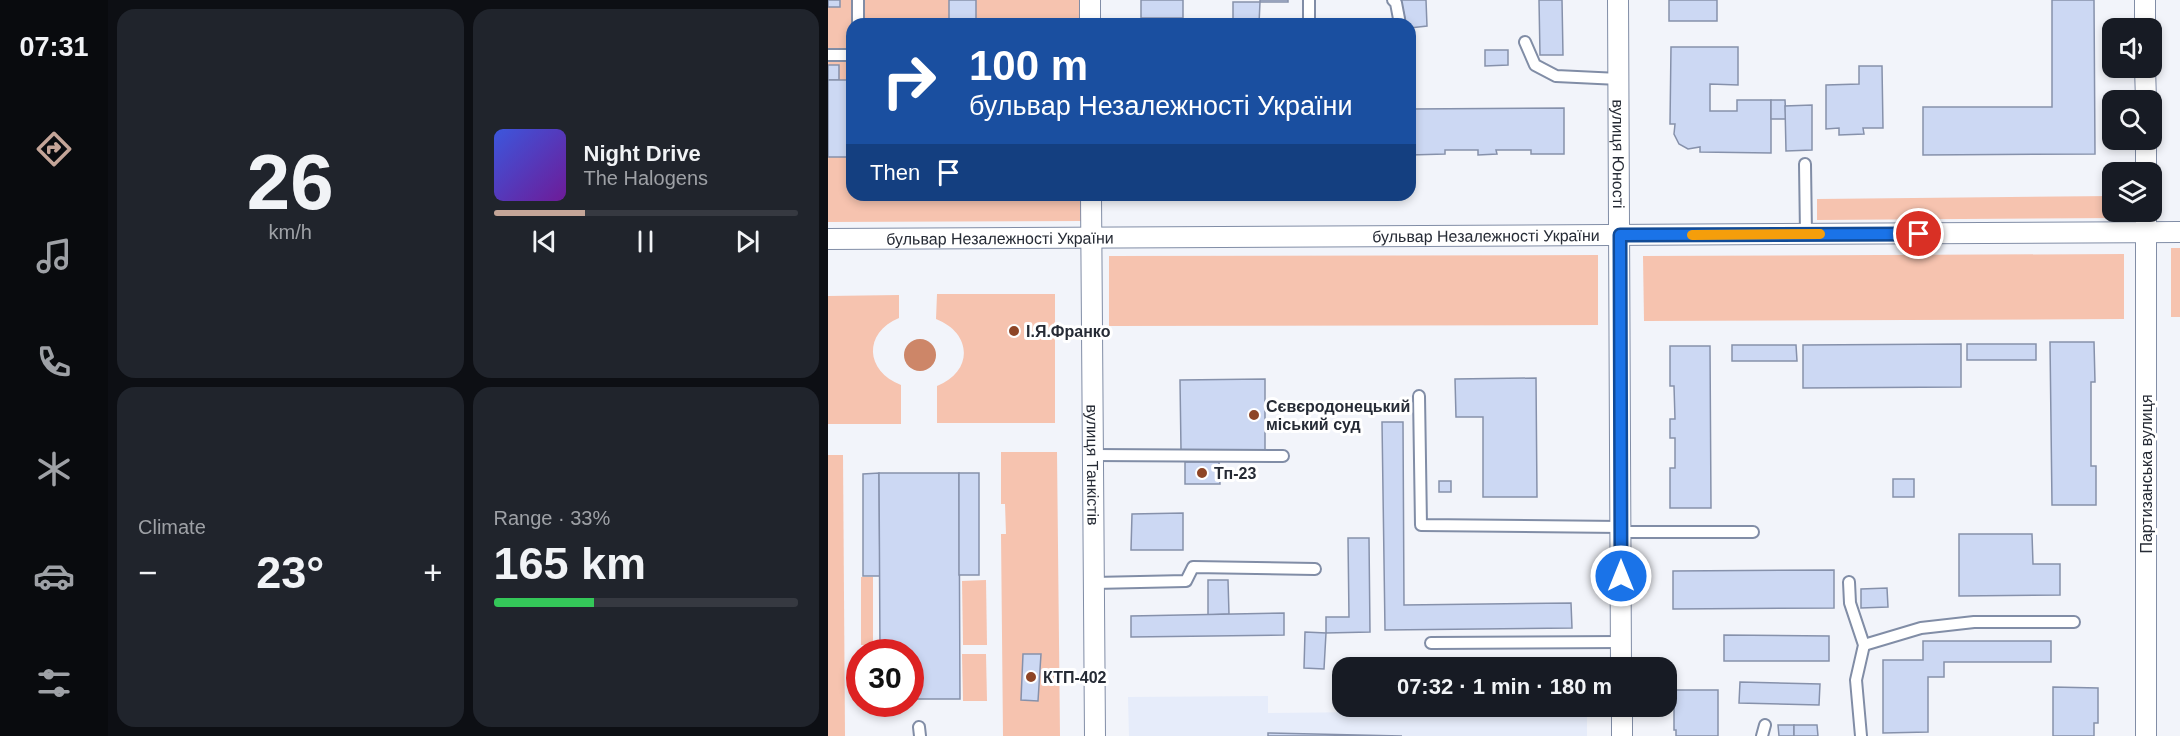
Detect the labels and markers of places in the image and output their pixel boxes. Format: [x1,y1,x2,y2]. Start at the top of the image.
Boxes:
pin [1893,208,1944,259]
place label: І.Я.Франко [1026,323,1111,340]
marker: І.Я.Франко [1007,324,1021,338]
place label: Сєвєродонецький міський суд [1266,398,1410,433]
marker: Сєвєродонецький міський суд [1247,408,1261,422]
place label: Тп-23 [1214,465,1256,482]
marker: Тп-23 [1195,466,1209,480]
place label: КТП-402 [1043,669,1107,686]
marker: КТП-402 [1024,670,1038,684]

